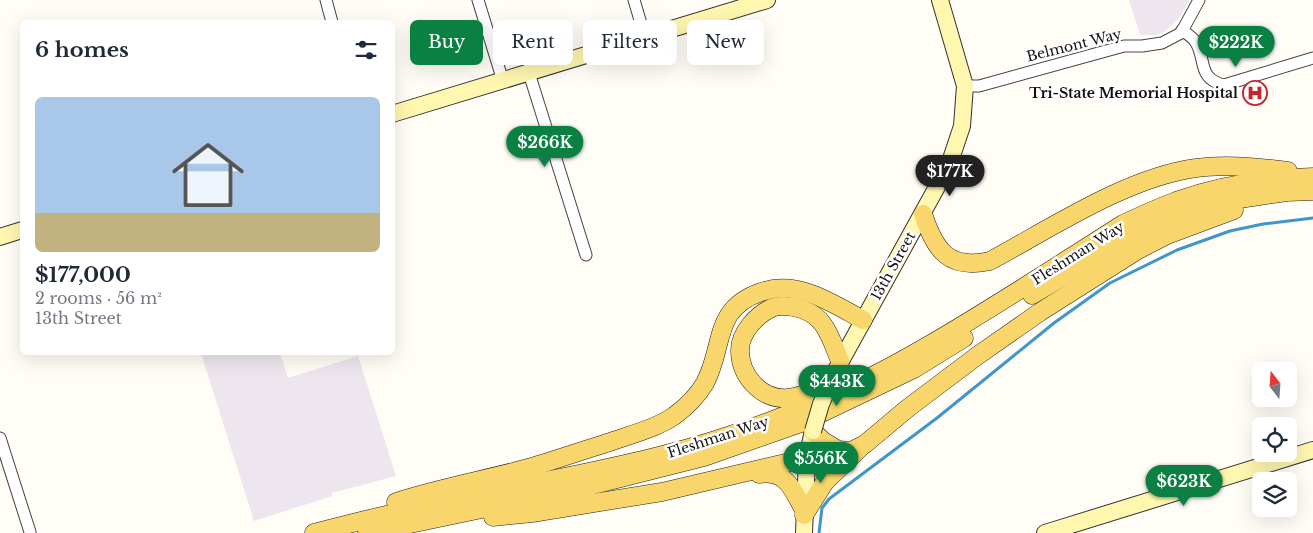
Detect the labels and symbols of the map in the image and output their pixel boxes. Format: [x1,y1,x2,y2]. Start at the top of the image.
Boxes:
street label: Belmont Way [1025,24,1124,66]
pin: $222K [1201,26,1271,68]
hospital icon: Tri-State Memorial Hospital [1242,80,1268,106]
place label: Tri-State Memorial Hospital [1029,84,1238,102]
pin: $266K [510,126,580,168]
pin: $177K [915,154,985,197]
street label: Fleshman Way [1029,217,1128,289]
street label: 13th Street [867,228,920,304]
north arrow [1252,362,1298,408]
pin: $443K [802,364,872,407]
street label: Fleshman Way [665,412,771,462]
pin: $556K [786,442,856,484]
pin: $623K [1149,464,1219,507]

